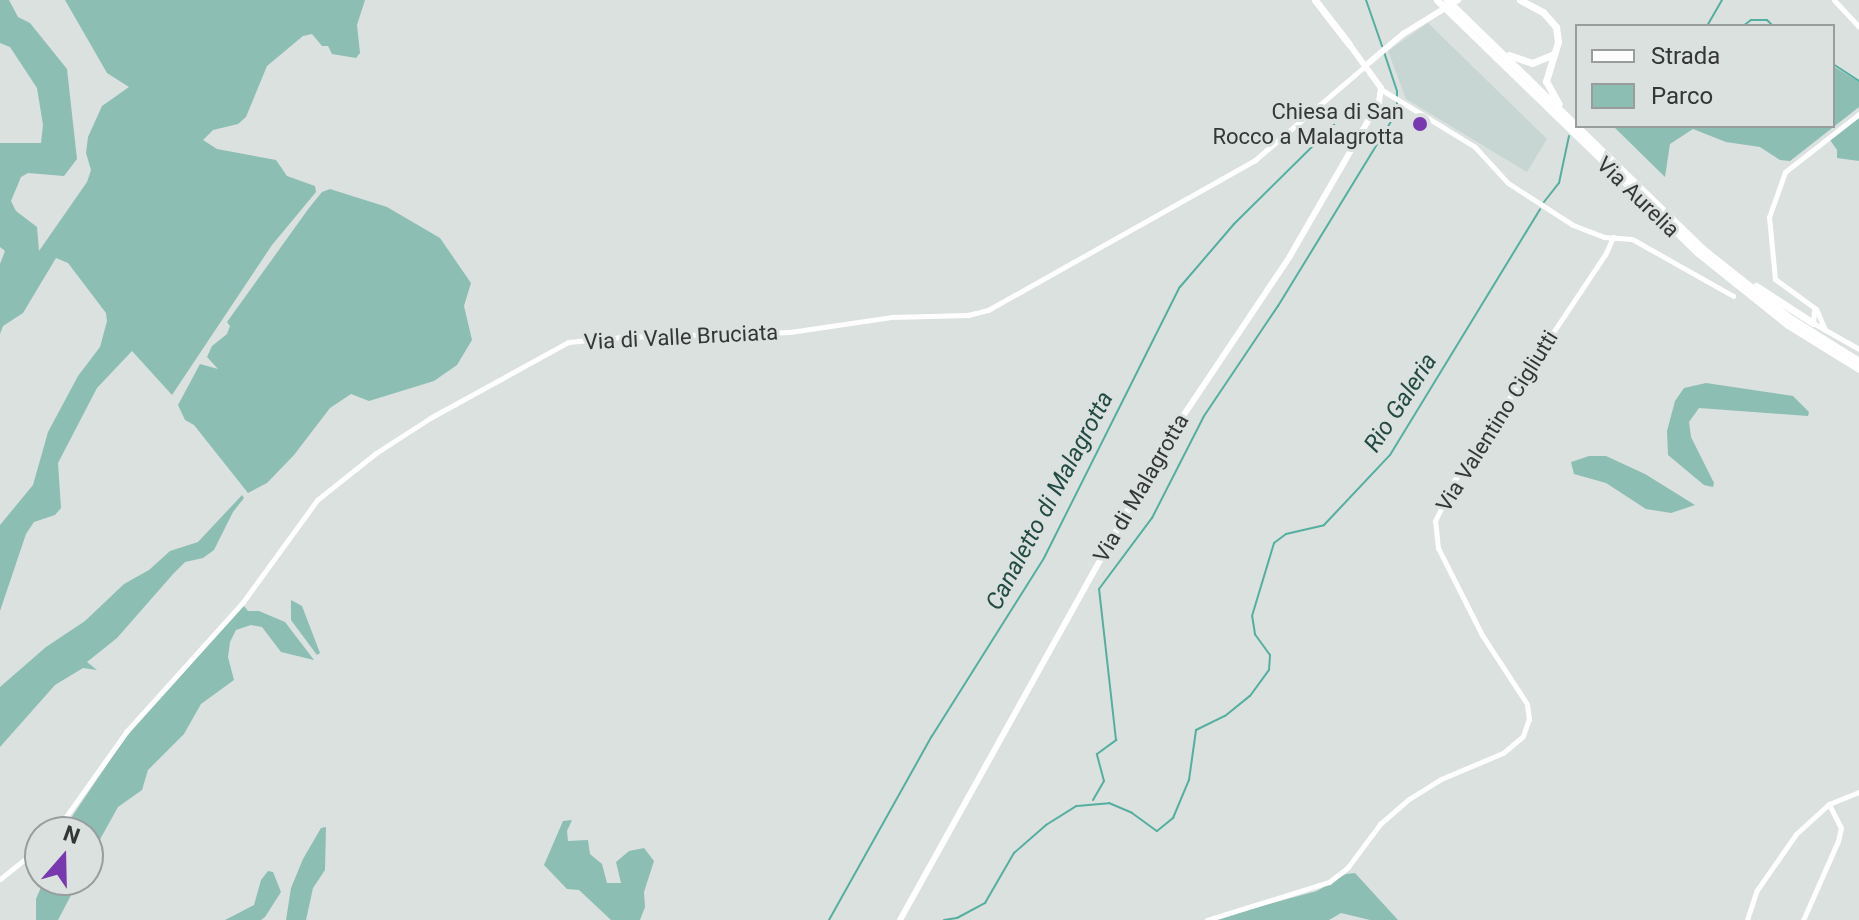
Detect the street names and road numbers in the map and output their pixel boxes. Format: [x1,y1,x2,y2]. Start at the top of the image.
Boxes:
street label: Via Aurelia [1591,151,1685,243]
street label: Via di Valle Bruciata [583,319,779,355]
street label: Via Valentino Cigliutti [1431,326,1563,516]
street label: Via di Malagrotta [1088,409,1194,567]

